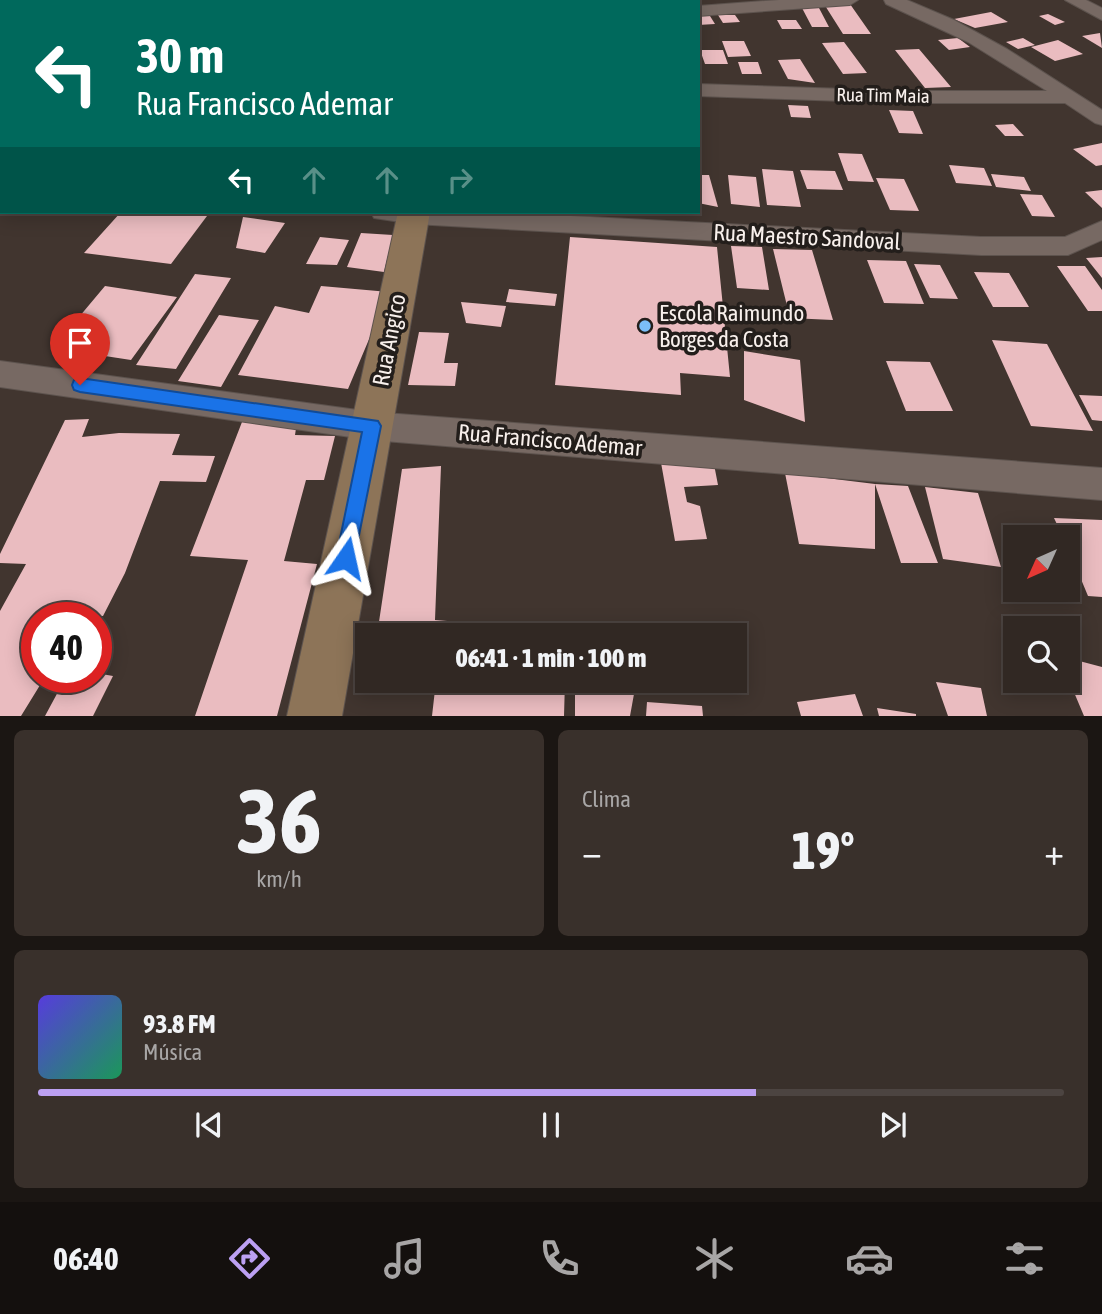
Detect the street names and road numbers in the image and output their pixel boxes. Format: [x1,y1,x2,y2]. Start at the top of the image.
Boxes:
street label: Rua Tim Maia [836,83,930,107]
street label: Rua Maestro Sandoval [713,219,901,255]
street label: Rua Angico [367,292,411,388]
street label: Rua Francisco Ademar [457,419,644,461]

